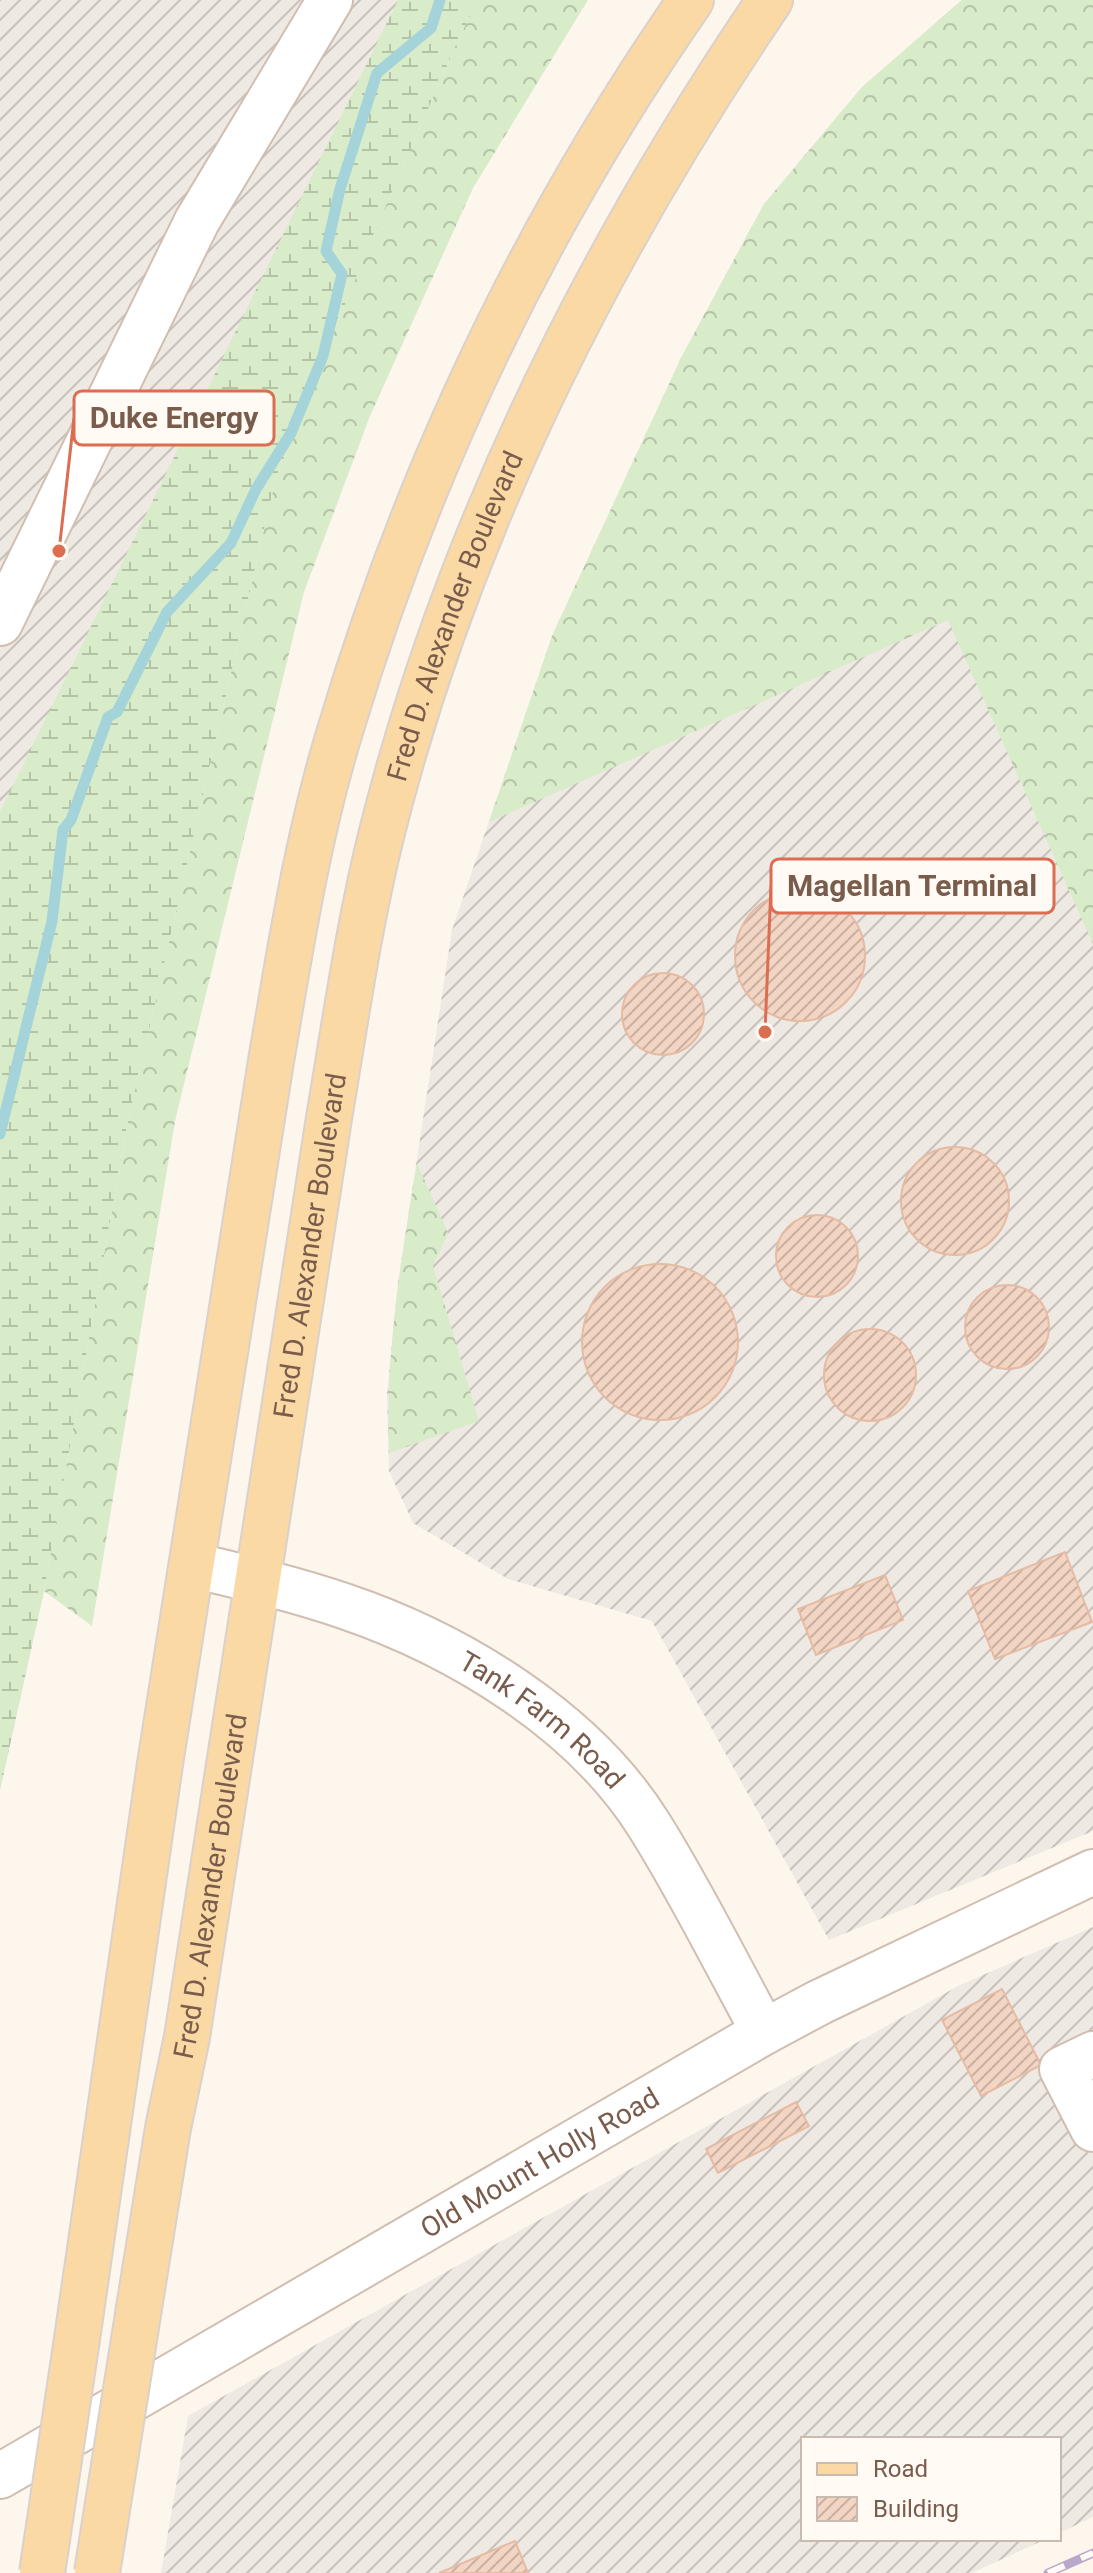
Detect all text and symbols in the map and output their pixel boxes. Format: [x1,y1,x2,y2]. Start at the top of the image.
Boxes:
callout: Duke Energy [74,391,274,445]
text: Duke Energy [90,400,259,435]
street label: Fred D. Alexander Boulevard [380,446,530,785]
callout: Magellan Terminal [771,859,1054,913]
text: Magellan Terminal [787,868,1037,903]
street label: Fred D. Alexander Boulevard [267,1071,353,1421]
street label: Tank Farm Road [454,1644,631,1795]
street label: Fred D. Alexander Boulevard [167,1711,254,2062]
street label: Old Mount Holly Road [415,2081,665,2245]
legend [801,2437,1061,2541]
text: Road [873,2455,928,2483]
text: Building [873,2495,959,2523]

